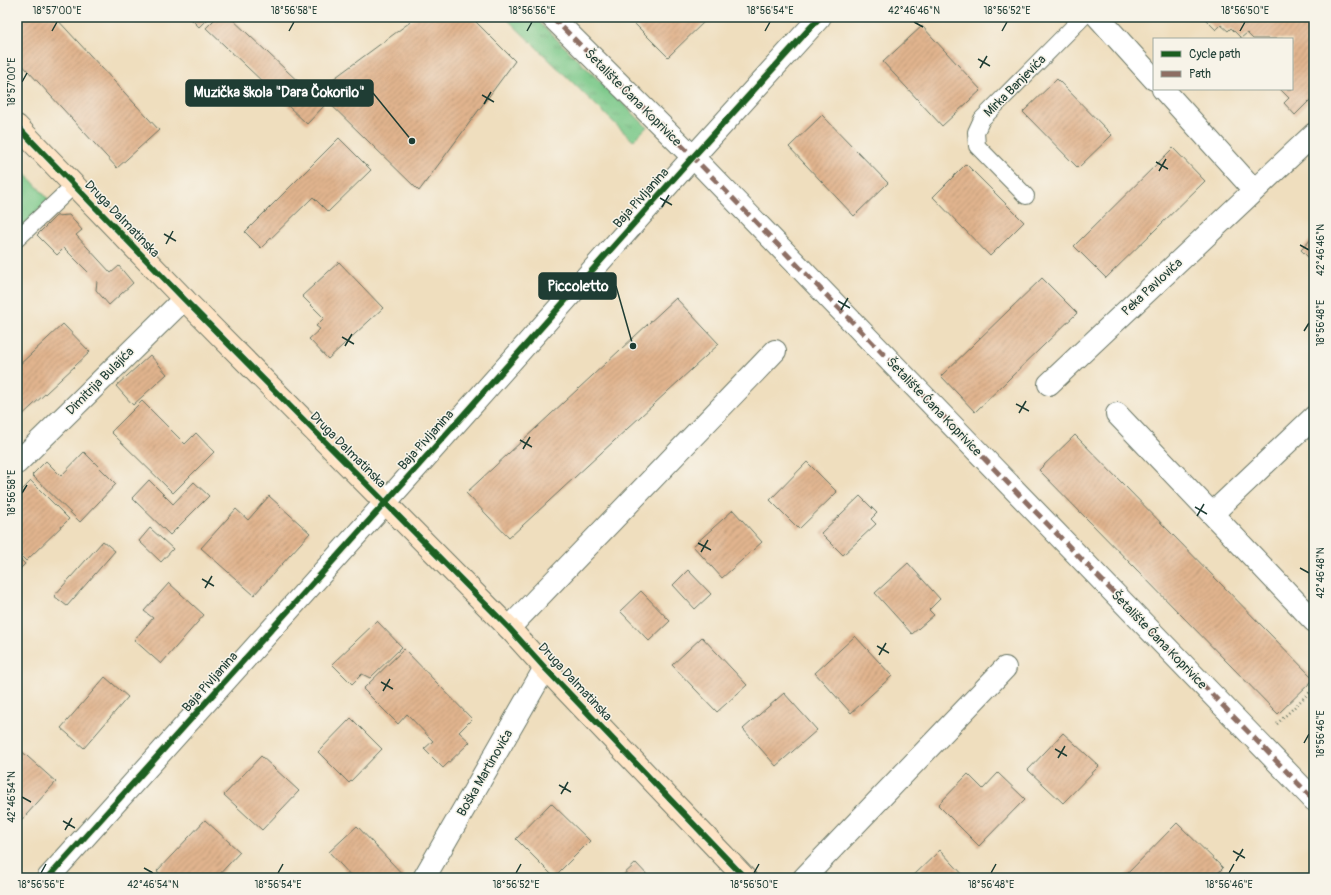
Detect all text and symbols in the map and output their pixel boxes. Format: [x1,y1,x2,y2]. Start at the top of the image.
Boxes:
text: 18°57'00"E [33,5,81,17]
text: 18°56'58"E [271,5,317,17]
text: 18°56'56"E [508,5,556,17]
text: 18°56'54"E [746,5,794,17]
text: 42°46'46"N [888,5,940,17]
text: 18°56'52"E [984,5,1030,17]
text: 18°56'50"E [1221,5,1269,17]
legend [1153,38,1293,90]
street label: Šetalište Ćana Koprivice [581,46,685,150]
text: Cycle path [1189,47,1241,62]
street label: Mirka Banjevića [981,52,1049,120]
text: 18°57'00"E [6,58,18,106]
text: Path [1189,67,1211,82]
callout: Muzička škola "Dara Čokorilo" [186,80,373,106]
text: Muzička škola "Dara Čokorilo" [193,83,365,101]
street label: Baja Pivljanina [610,165,672,231]
street label: Druga Dalmatinska [81,177,163,261]
text: 42°46'46"N [1315,224,1327,276]
street label: Peka Pavlovića [1118,255,1186,319]
callout: Piccoletto [539,273,616,299]
text: Piccoletto [548,278,609,295]
text: 18°56'48"E [1315,300,1327,346]
street label: Dimitrija Bulajića [63,344,137,418]
street label: Šetalište Ćana Koprivice [883,354,986,460]
street label: Baja Pivljanina [395,407,457,473]
street label: Druga Dalmatinska [307,409,389,491]
text: 18°56'58"E [6,470,18,516]
text: 42°46'48"N [1315,547,1327,599]
street label: Šetalište Ćana Koprivice [1108,587,1211,693]
street label: Druga Dalmatinska [535,640,615,724]
street label: Baja Pivljanina [179,649,241,715]
text: 18°56'46"E [1315,710,1327,758]
street label: Boška Martinovića [454,727,516,819]
text: 42°46'54"N [6,771,18,823]
text: 18°56'56"E [17,879,65,891]
text: 42°46'54"N [127,879,179,891]
text: 18°56'54"E [254,879,302,891]
text: 18°56'52"E [493,879,539,891]
text: 18°56'50"E [730,879,778,891]
text: 18°56'48"E [968,879,1014,891]
text: 18°56'46"E [1205,879,1253,891]

